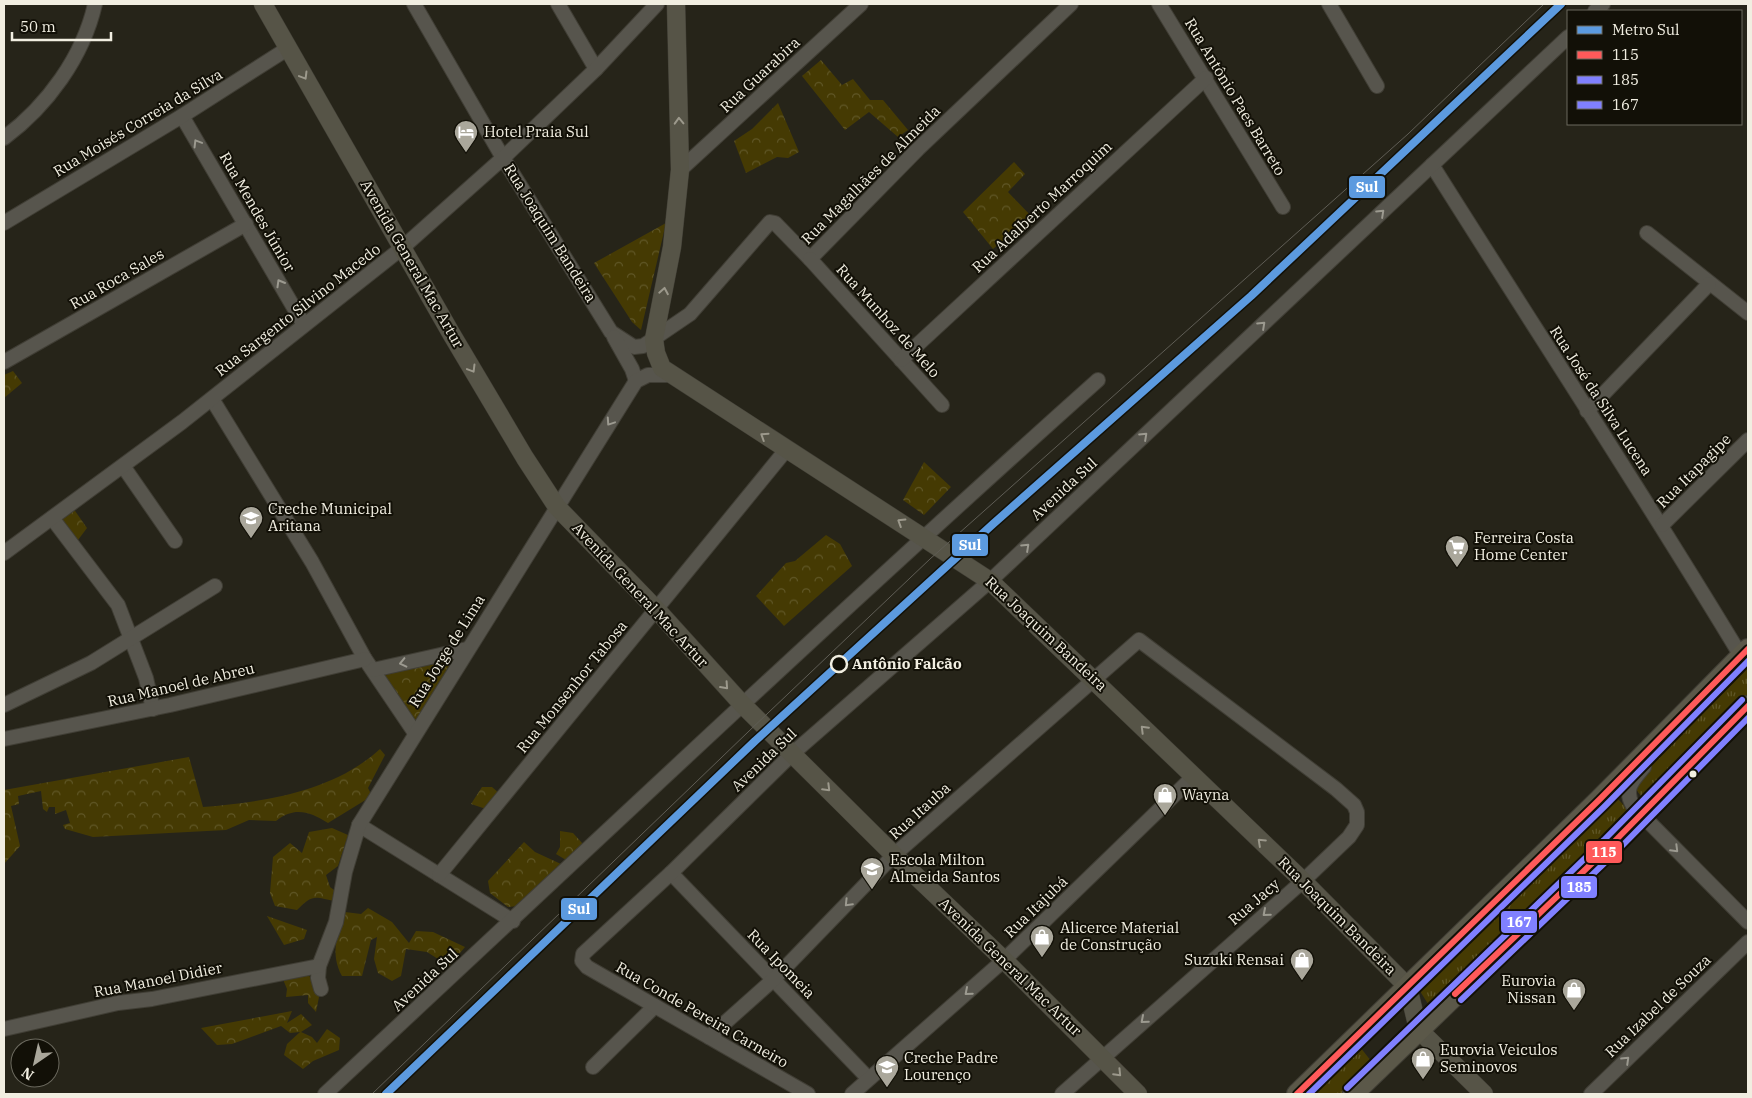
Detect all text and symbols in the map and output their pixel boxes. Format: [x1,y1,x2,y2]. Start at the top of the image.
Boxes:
scale bar [12,10,111,42]
legend [1567,10,1742,125]
street label: Rua Antônio Paes Barreto [1181,15,1290,179]
text: 50 m [20,17,56,36]
text: Metro Sul [1612,20,1680,39]
street label: Rua Guarabira [716,33,804,117]
text: 115 [1612,45,1639,64]
street label: Rua Moisés Correia da Silva [50,64,226,181]
text: 185 [1612,70,1639,89]
one-way arrow [298,71,308,80]
text: 167 [1612,95,1639,114]
street label: Rua Magalhães de Almeida [797,101,944,248]
one-way arrow [673,117,684,125]
hotel icon: Hotel Praia Sul [453,119,479,153]
place label: Hotel Praia Sul [484,122,589,141]
street label: Rua Adalberto Marroquim [968,137,1116,277]
one-way arrow [194,139,204,148]
street label: Rua Mendes Júnior [215,148,300,275]
street label: Rua Joaquim Bandeira [500,160,601,306]
line badge: Sul [1348,175,1386,199]
street label: Avenida General Mac Artur [356,176,469,352]
text: Sul [1356,178,1379,196]
one-way arrow [1375,210,1384,219]
street label: Rua Sargento Silvino Macedo [211,239,384,380]
street label: Rua Roca Sales [66,244,167,313]
street label: Rua Munhoz de Melo [832,260,944,381]
one-way arrow [276,279,286,288]
one-way arrow [659,287,669,295]
one-way arrow [1257,322,1266,331]
street label: Rua José da Silva Lucena [1546,322,1657,479]
one-way arrow [465,364,475,373]
one-way arrow [607,416,616,426]
street label: Rua Itapagipe [1653,430,1735,512]
one-way arrow [760,432,769,442]
one-way arrow [1138,433,1147,442]
street label: Avenida Sul [1027,453,1101,524]
place label: Creche Municipal Aritana [268,499,392,535]
school or university icon: Creche Municipal Aritana [238,505,264,539]
street label: Avenida General Mac Artur [568,518,713,671]
one-way arrow [898,519,907,529]
place label: Ferreira Costa Home Center [1474,528,1574,564]
line badge: Sul [951,533,989,557]
supermarket icon: Ferreira Costa Home Center [1444,534,1470,568]
text: Sul [959,536,982,554]
one-way arrow [1020,544,1029,553]
street label: Rua Joaquim Bandeira [981,572,1111,695]
street label: Rua Jorge de Lima [404,591,489,711]
street label: Rua Monsenhor Tabosa [512,616,631,757]
place label: Antônio Falcão [852,654,962,673]
marker: Antônio Falcão [830,655,848,673]
one-way arrow [399,657,407,668]
street label: Rua Manoel de Abreu [106,658,256,711]
one-way arrow [719,680,728,689]
street label: Avenida Sul [727,724,800,795]
one-way arrow [1141,726,1150,735]
unlabelled marker [1688,769,1698,779]
street label: Rua Itauba [885,778,954,843]
one-way arrow [821,782,830,791]
shop icon: Wayna [1152,782,1178,816]
place label: Wayna [1182,785,1229,804]
one-way arrow [1258,839,1267,848]
line badge: 115 [1585,840,1623,864]
text: 115 [1591,843,1617,861]
one-way arrow [1669,843,1678,852]
place label: Escola Milton Almeida Santos [890,850,1000,886]
street label: Rua Joaquim Bandeira [1274,852,1401,979]
school or university icon: Escola Milton Almeida Santos [859,856,885,890]
street label: Rua Itajubá [1000,872,1071,942]
street label: Rua Jacy [1224,874,1283,929]
line badge: 185 [1560,875,1598,899]
text: 185 [1566,878,1592,896]
street label: Avenida General Mac Artur [935,893,1086,1040]
line badge: Sul [560,897,598,921]
one-way arrow [845,897,854,906]
text: Sul [568,900,591,918]
one-way arrow [1263,907,1272,916]
line badge: 167 [1500,910,1538,934]
text: 167 [1506,913,1532,931]
place label: Alicerce Material de Construção [1060,918,1179,954]
shop icon: Alicerce Material de Construção [1029,924,1055,958]
street label: Rua Ipomeia [744,925,819,1002]
street label: Avenida Sul [388,944,462,1015]
shop icon: Suzuki Rensai [1289,947,1315,981]
place label: Suzuki Rensai [1184,950,1284,969]
street label: Rua Izabel de Souza [1601,950,1715,1061]
street label: Rua Conde Pereira Carneiro [613,957,792,1072]
street label: Rua Manoel Didier [92,958,224,1001]
place label: Eurovia Nissan [1501,971,1556,1007]
shop icon: Eurovia Nissan [1561,977,1587,1011]
one-way arrow [964,986,973,995]
one-way arrow [1141,1014,1150,1023]
north arrow [10,1038,60,1088]
place label: Eurovia Veiculos Seminovos [1440,1040,1557,1076]
shop icon: Eurovia Veiculos Seminovos [1410,1046,1436,1080]
place label: Creche Padre Lourenço [904,1048,998,1084]
school or university icon: Creche Padre Lourenço [874,1054,900,1088]
one-way arrow [1620,1057,1629,1066]
text: N [18,1063,37,1084]
one-way arrow [1112,1068,1121,1077]

